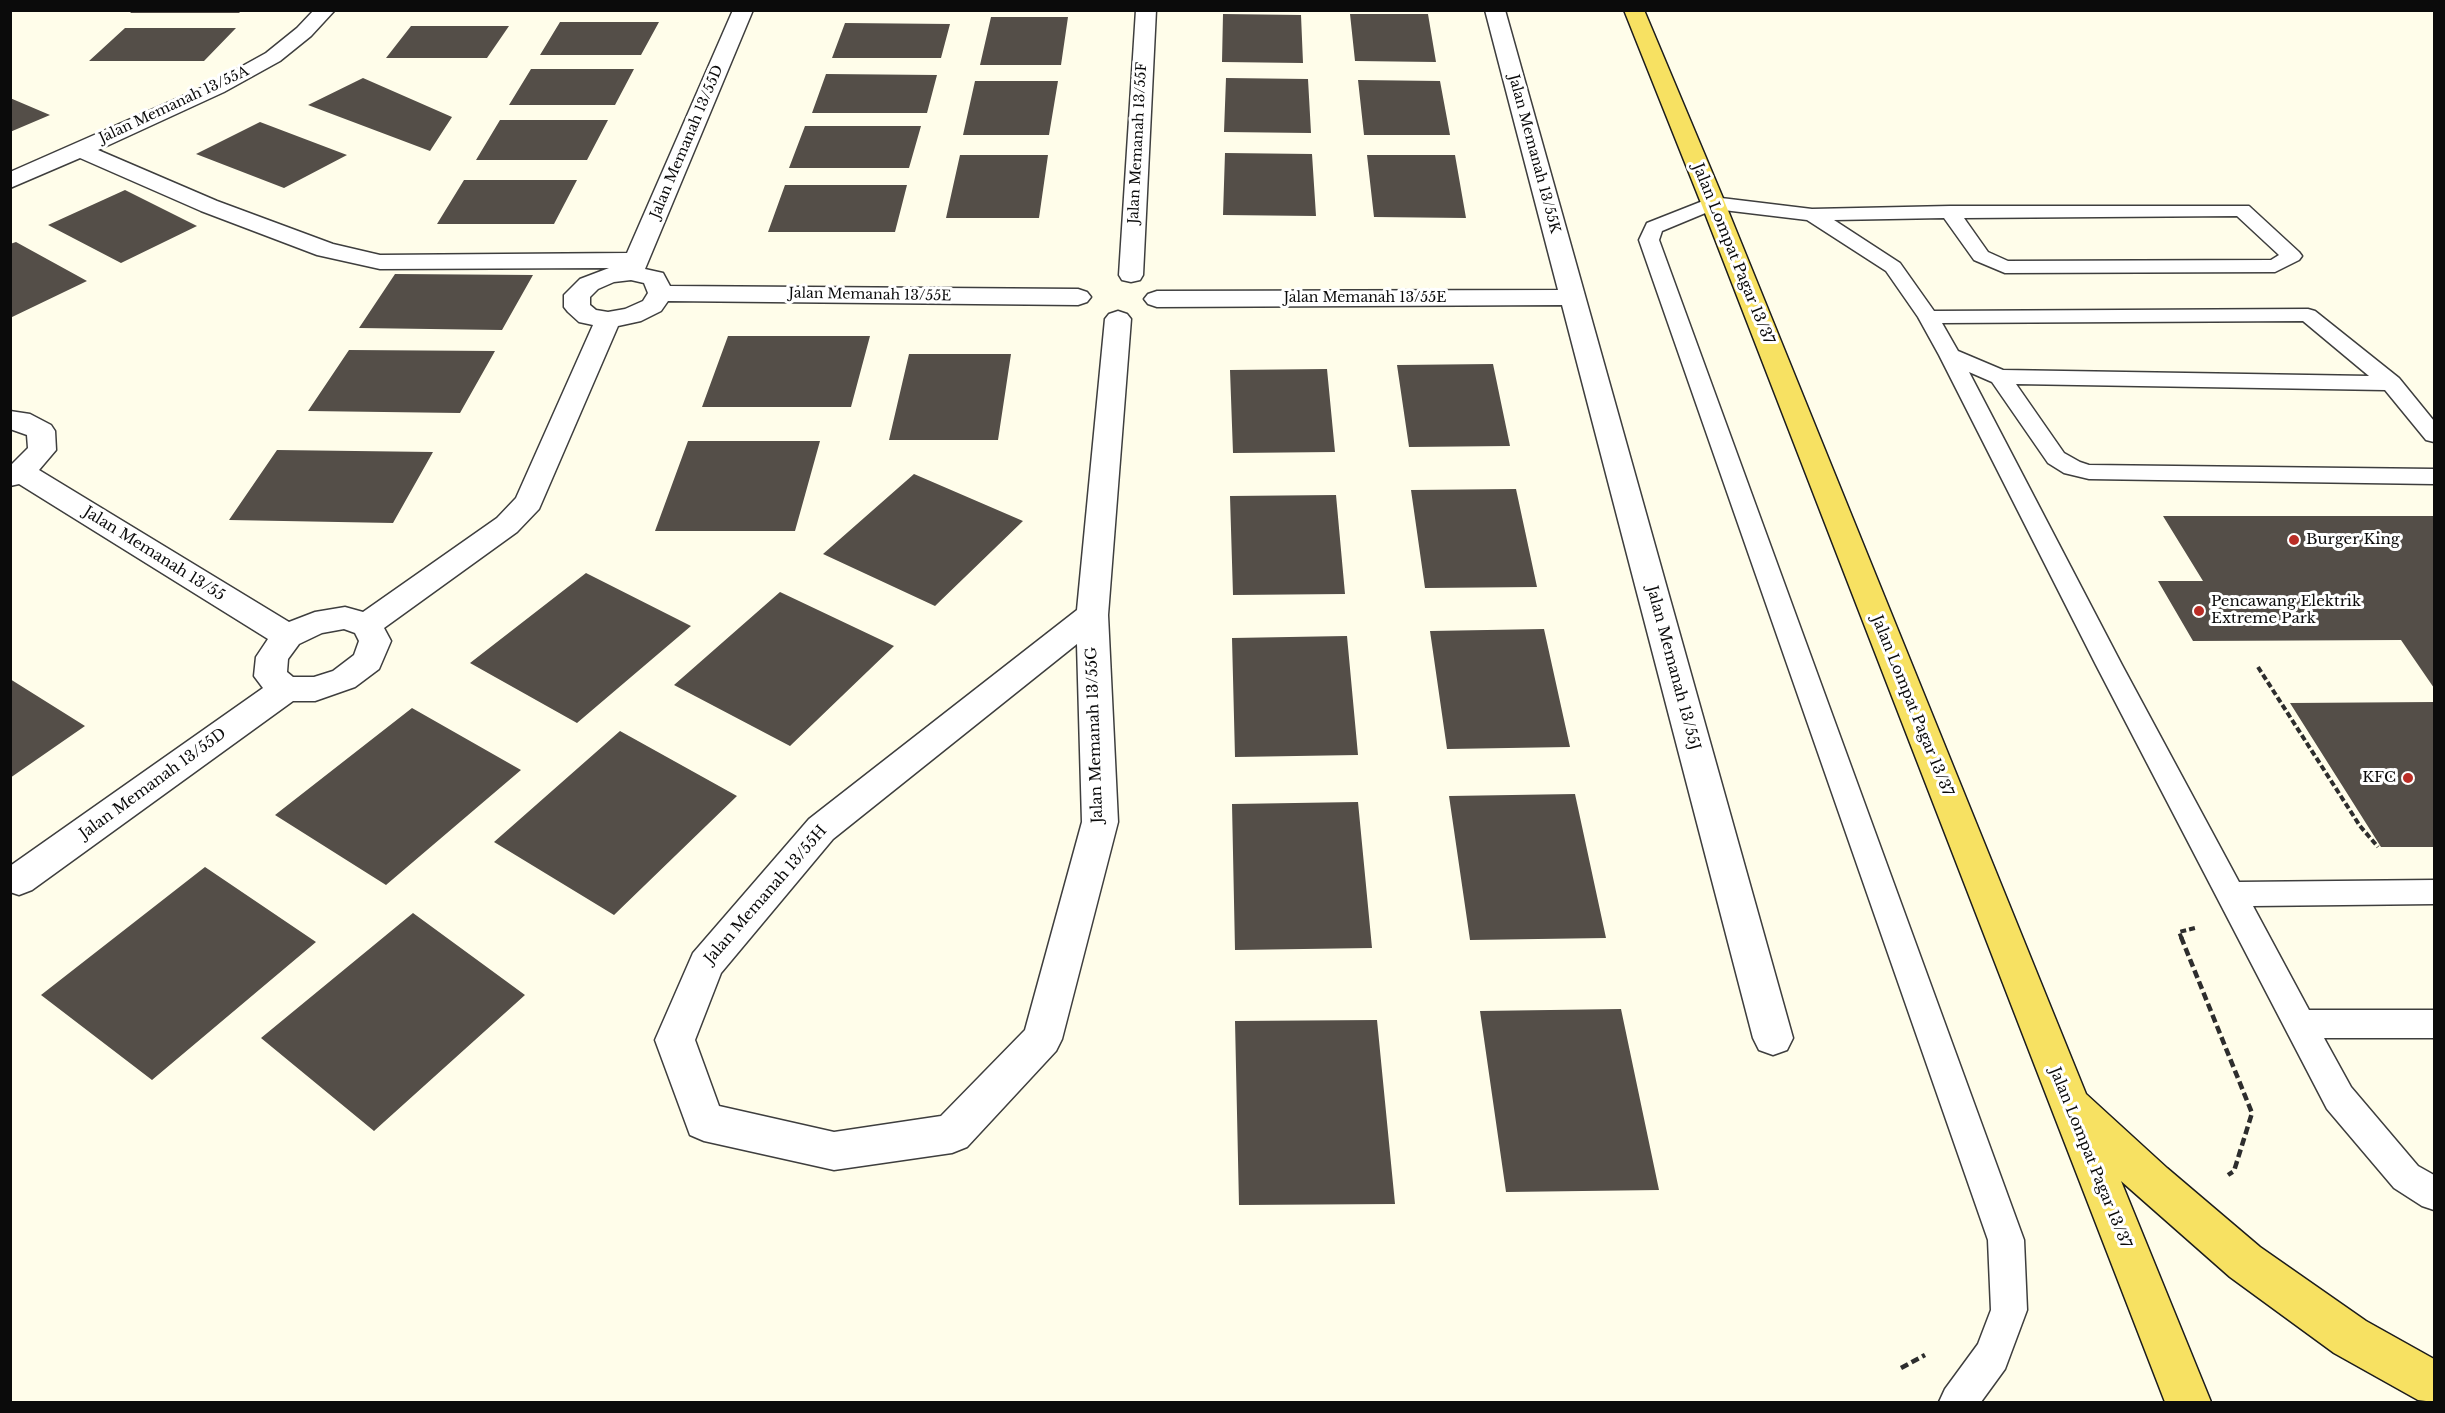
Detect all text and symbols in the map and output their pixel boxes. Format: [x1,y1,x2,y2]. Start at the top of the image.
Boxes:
street label: Jalan Memanah 13/55F [1125,62,1151,224]
street label: Jalan Memanah 13/55A [96,63,252,147]
street label: Jalan Memanah 13/55D [647,63,727,221]
street label: Jalan Memanah 13/55K [1505,73,1563,235]
street label: Jalan Lompat Pagar 13/37 [1688,161,1778,347]
street label: Jalan Memanah 13/55E [789,285,951,305]
street label: Jalan Memanah 13/55E [1284,290,1446,306]
street label: Jalan Memanah 13/55 [80,503,228,605]
place label: Burger King [2306,531,2400,549]
marker: Burger King [2287,533,2301,547]
street label: Jalan Memanah 13/55J [1642,584,1704,752]
place label: Pencawang Elektrik Extreme Park [2211,593,2361,628]
marker: Pencawang Elektrik Extreme Park [2192,604,2206,618]
street label: Jalan Lompat Pagar 13/37 [1867,613,1957,799]
street label: Jalan Memanah 13/55G [1083,646,1107,824]
street label: Jalan Memanah 13/55D [76,725,230,843]
place label: KFC [2362,769,2396,787]
marker: KFC [2401,771,2415,785]
street label: Jalan Memanah 13/55H [701,822,831,968]
street label: Jalan Lompat Pagar 13/37 [2045,1065,2135,1251]

